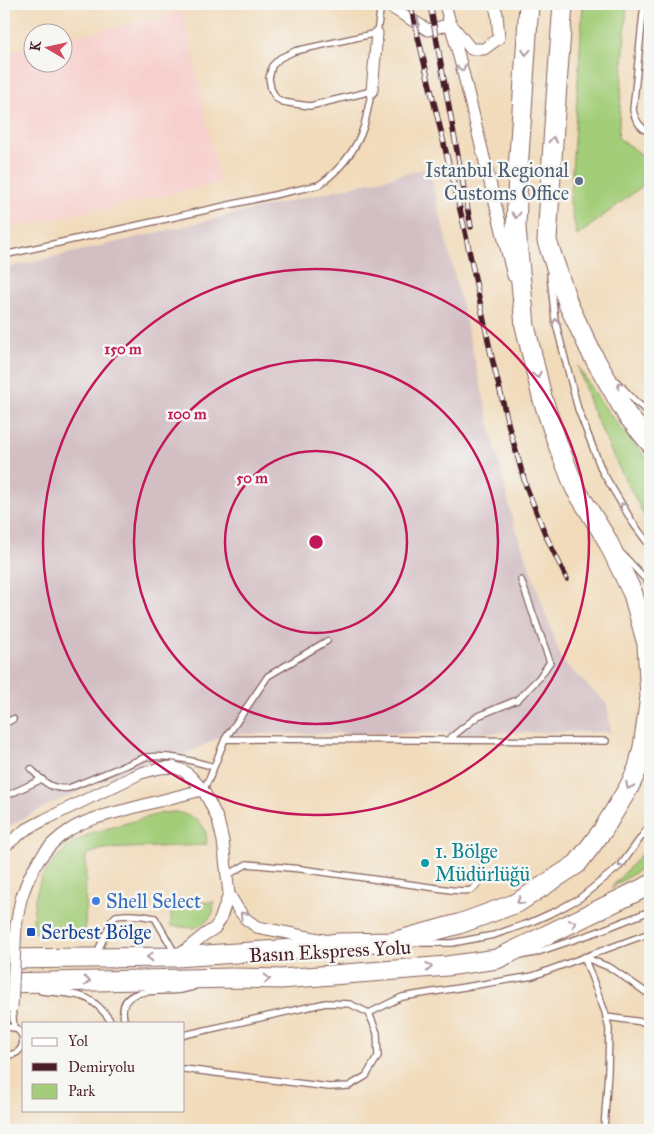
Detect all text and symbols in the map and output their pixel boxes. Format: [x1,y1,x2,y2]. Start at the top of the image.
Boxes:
one-way arrow [412,17,421,27]
north arrow [22,22,72,72]
text: K [26,39,45,52]
one-way arrow [520,49,531,57]
one-way arrow [456,63,467,72]
one-way arrow [547,136,558,144]
place label: Istanbul Regional Customs Office [425,158,570,205]
marker: Istanbul Regional Customs Office [573,175,585,187]
one-way arrow [511,211,522,219]
one-way arrow [551,317,561,326]
text: 150 m [104,340,142,358]
one-way arrow [531,371,542,380]
one-way arrow [617,381,626,390]
text: 100 m [167,405,207,423]
text: 50 m [236,469,268,487]
one-way arrow [619,502,629,511]
centre of rings [307,533,325,551]
one-way arrow [625,780,635,789]
place label: 1. Bölge Müdürlüğü [435,839,530,887]
marker: 1. Bölge Müdürlüğü [419,857,431,869]
one-way arrow [618,858,627,867]
place label: Shell Select [106,889,201,913]
marker: Shell Select [90,895,102,907]
one-way arrow [516,895,525,905]
one-way arrow [240,911,249,920]
one-way arrow [567,919,576,929]
place label: Serbest Bölge [41,920,152,945]
marker: Serbest Bölge [25,926,37,938]
street label: Basın Ekspress Yolu [248,935,412,967]
one-way arrow [146,952,154,962]
one-way arrow [426,962,434,973]
one-way arrow [264,974,272,984]
one-way arrow [84,976,92,986]
legend [22,1022,185,1112]
text: Yol [68,1032,89,1050]
text: Demiryolu [68,1058,135,1076]
text: Park [68,1082,95,1100]

